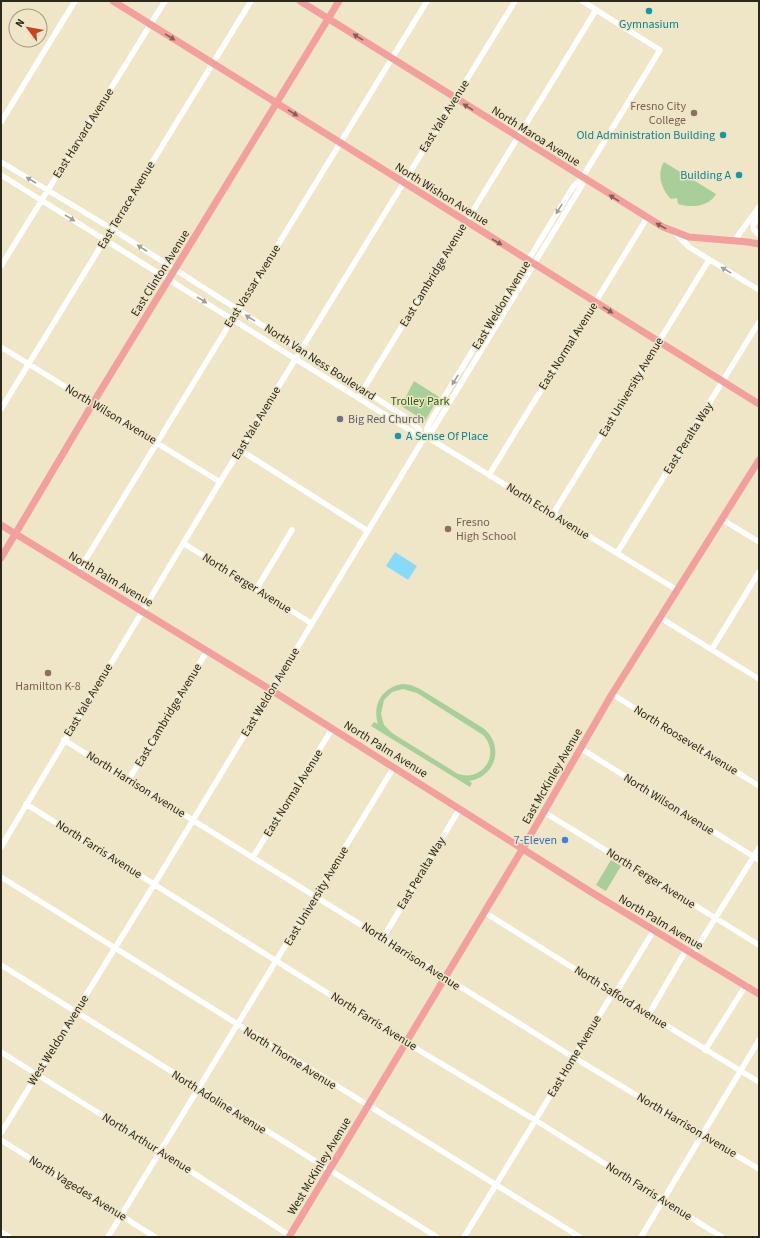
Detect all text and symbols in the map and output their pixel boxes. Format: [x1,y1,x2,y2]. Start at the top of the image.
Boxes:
marker: Gymnasium [644,6,654,16]
north arrow [8,8,48,48]
text: N [12,16,28,30]
place label: Gymnasium [619,16,679,33]
one-way arrow [164,33,176,40]
one-way arrow [352,34,364,41]
street label: East Yale Avenue [415,77,474,156]
street label: East Harvard Avenue [49,85,118,182]
place label: Fresno City College [630,98,686,129]
street label: North Maroa Avenue [488,102,584,171]
one-way arrow [462,103,474,110]
marker: Fresno City College [689,108,699,118]
one-way arrow [287,109,299,116]
place label: Old Administration Building [576,127,715,144]
marker: Old Administration Building [718,130,728,140]
street label: East Terrace Avenue [93,158,159,252]
street label: North Wishon Avenue [392,159,492,230]
place label: Building A [680,167,731,184]
marker: Building A [734,170,744,180]
one-way arrow [25,177,37,184]
one-way arrow [608,194,620,201]
one-way arrow [556,203,563,215]
one-way arrow [64,215,76,222]
street label: East Cambridge Avenue [396,220,471,330]
one-way arrow [656,223,667,230]
street label: East Clinton Avenue [127,227,194,320]
one-way arrow [491,238,503,245]
street label: East Vassar Avenue [220,241,285,331]
one-way arrow [136,245,148,252]
street label: East Weldon Avenue [468,257,535,353]
one-way arrow [720,266,732,273]
one-way arrow [196,296,207,304]
street label: East Normal Avenue [535,299,602,393]
one-way arrow [602,306,614,313]
one-way arrow [244,314,256,321]
street label: North Van Ness Boulevard [261,320,379,405]
street label: East University Avenue [595,334,668,440]
one-way arrow [451,375,459,385]
street label: North Wilson Avenue [62,380,160,449]
street label: East Yale Avenue [228,383,285,463]
park label: Trolley Park [391,393,450,410]
street label: East Peralta Way [659,399,718,478]
place label: Big Red Church [348,411,424,428]
marker: Big Red Church [335,414,345,424]
place label: A Sense Of Place [406,428,488,445]
marker: A Sense Of Place [393,431,403,441]
street label: North Echo Avenue [503,479,593,544]
place label: Fresno High School [456,514,516,545]
marker: Fresno High School [443,524,453,534]
street label: North Palm Avenue [65,547,156,611]
street label: North Ferger Avenue [199,549,295,618]
street label: East Weldon Avenue [237,644,304,740]
street label: East Yale Avenue [60,660,117,740]
street label: East Cambridge Avenue [131,660,206,770]
marker: Hamilton K-8 [43,668,53,678]
place label: Hamilton K-8 [15,678,81,695]
street label: North Roosevelt Avenue [630,701,741,779]
street label: North Palm Avenue [340,717,431,782]
street label: East McKinley Avenue [518,725,587,827]
street label: East Normal Avenue [260,746,327,840]
street label: North Harrison Avenue [83,747,189,822]
street label: North Wilson Avenue [620,770,718,839]
street label: North Farris Avenue [52,816,145,883]
place label: 7-Eleven [514,832,557,849]
street label: East Peralta Way [393,833,450,913]
marker: 7-Eleven [560,835,570,845]
street label: East University Avenue [280,843,353,949]
street label: North Ferger Avenue [603,844,699,913]
street label: North Palm Avenue [615,890,706,954]
street label: North Harrison Avenue [358,918,463,995]
street label: North Safford Avenue [571,962,671,1033]
street label: North Farris Avenue [327,988,420,1055]
street label: West Weldon Avenue [24,992,93,1089]
street label: East Home Avenue [543,1012,606,1101]
street label: North Thorne Avenue [240,1023,340,1094]
street label: North Adoline Avenue [168,1066,269,1139]
street label: North Harrison Avenue [633,1089,740,1162]
street label: North Arthur Avenue [99,1109,195,1178]
street label: West McKinley Avenue [283,1114,355,1218]
street label: North Vagedes Avenue [26,1151,130,1225]
street label: North Farris Avenue [602,1158,695,1225]

